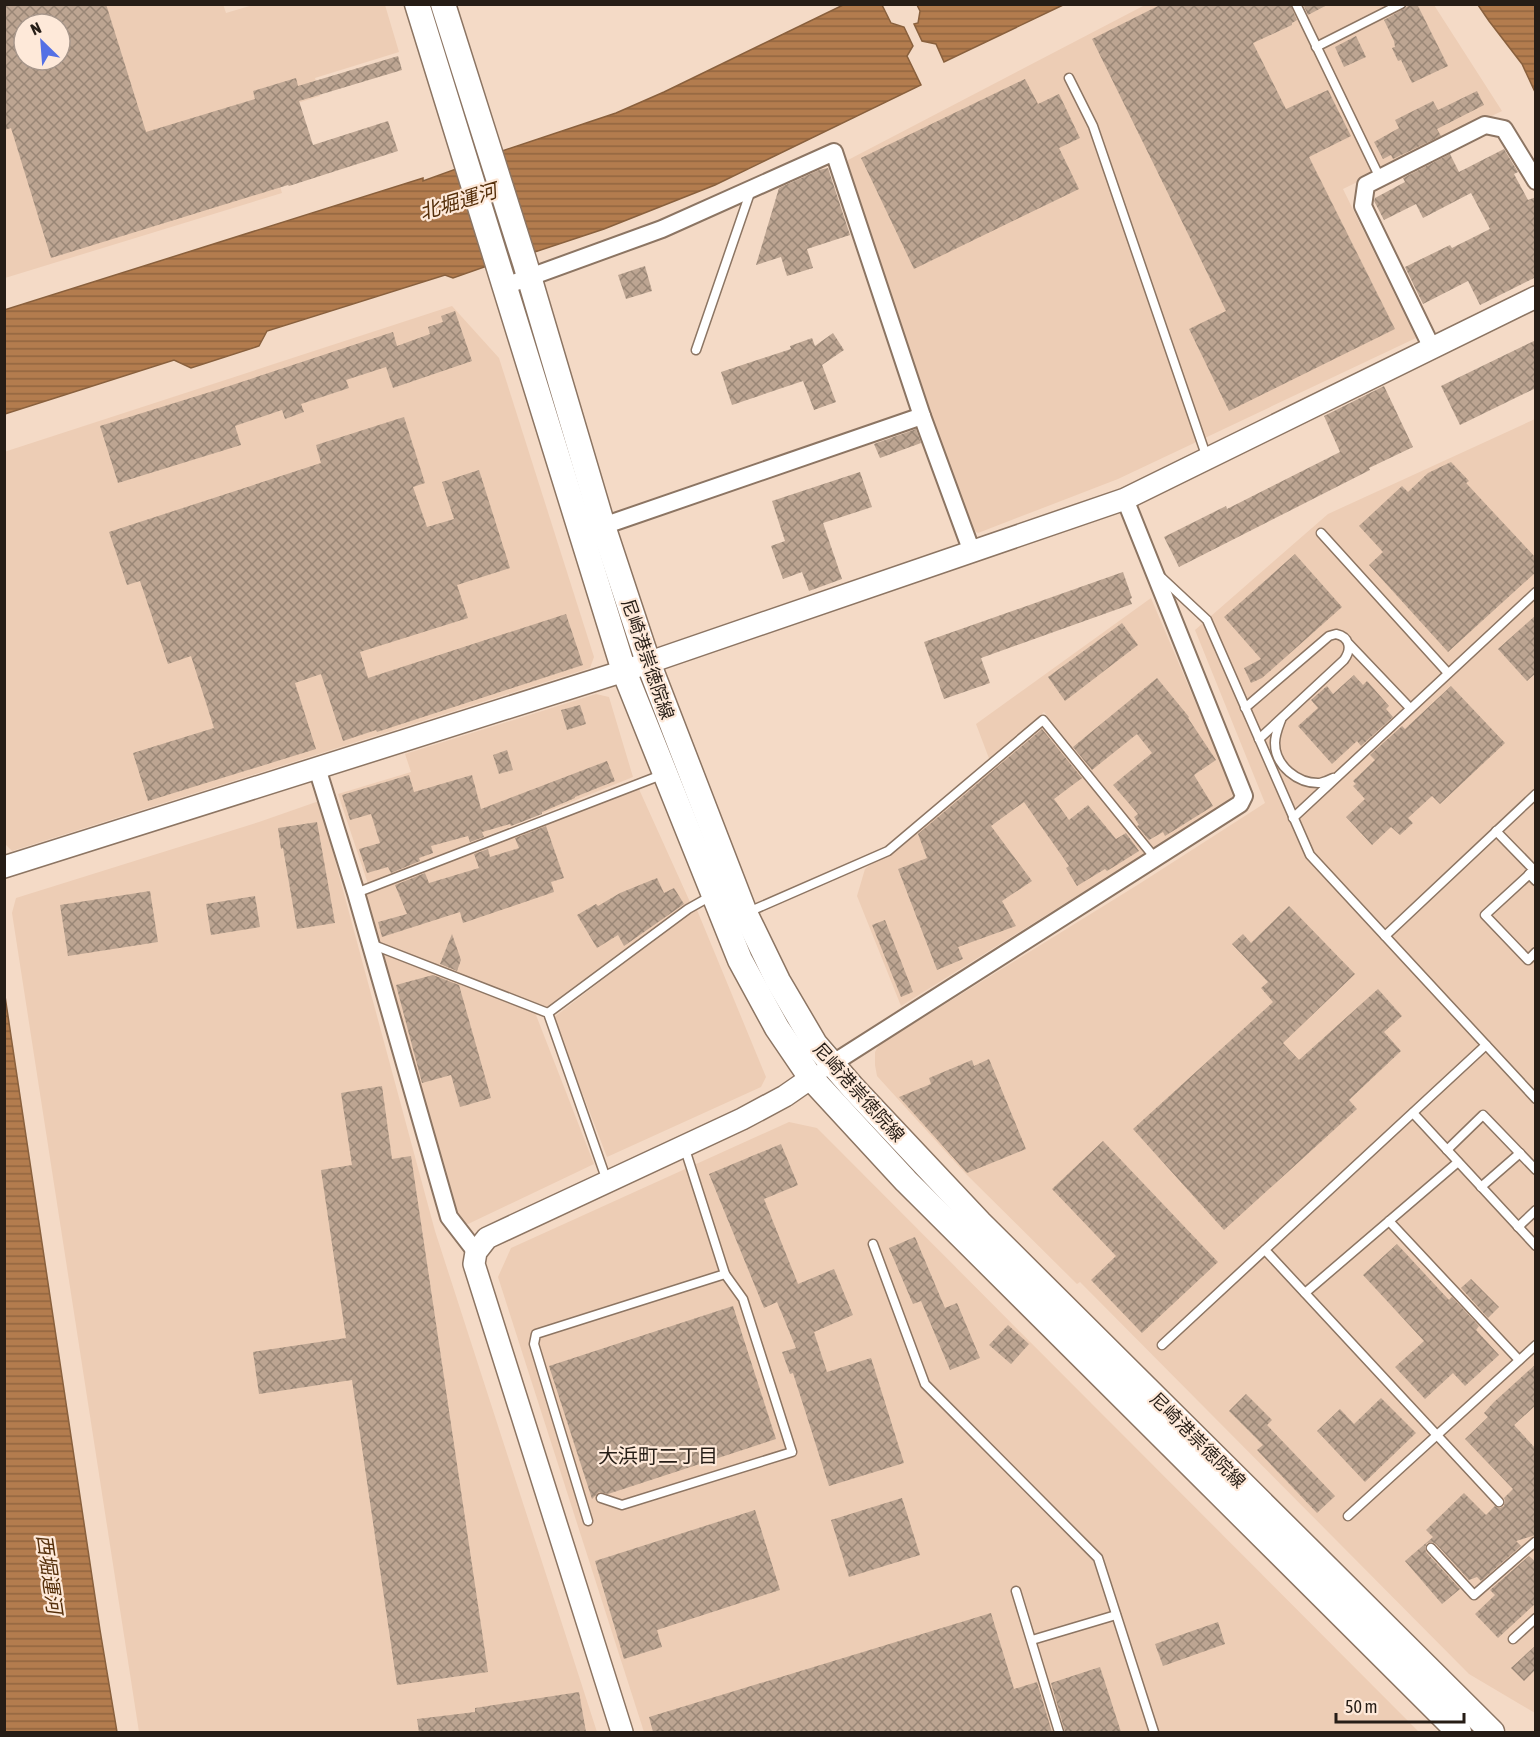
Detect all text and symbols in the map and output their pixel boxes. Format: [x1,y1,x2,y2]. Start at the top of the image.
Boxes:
north arrow [12,12,72,72]
text: N [28,18,44,39]
water label: 北堀運河 [416,177,503,224]
street label: 尼崎港崇徳院線 [618,596,678,722]
street label: 尼崎港崇徳院線 [809,1038,909,1146]
street label: 尼崎港崇徳院線 [1146,1388,1250,1492]
district label: 大浜町二丁目 [598,1444,718,1467]
water label: 西堀運河 [33,1533,68,1619]
scale bar [1336,1686,1464,1724]
text: 50 m [1345,1696,1377,1717]

